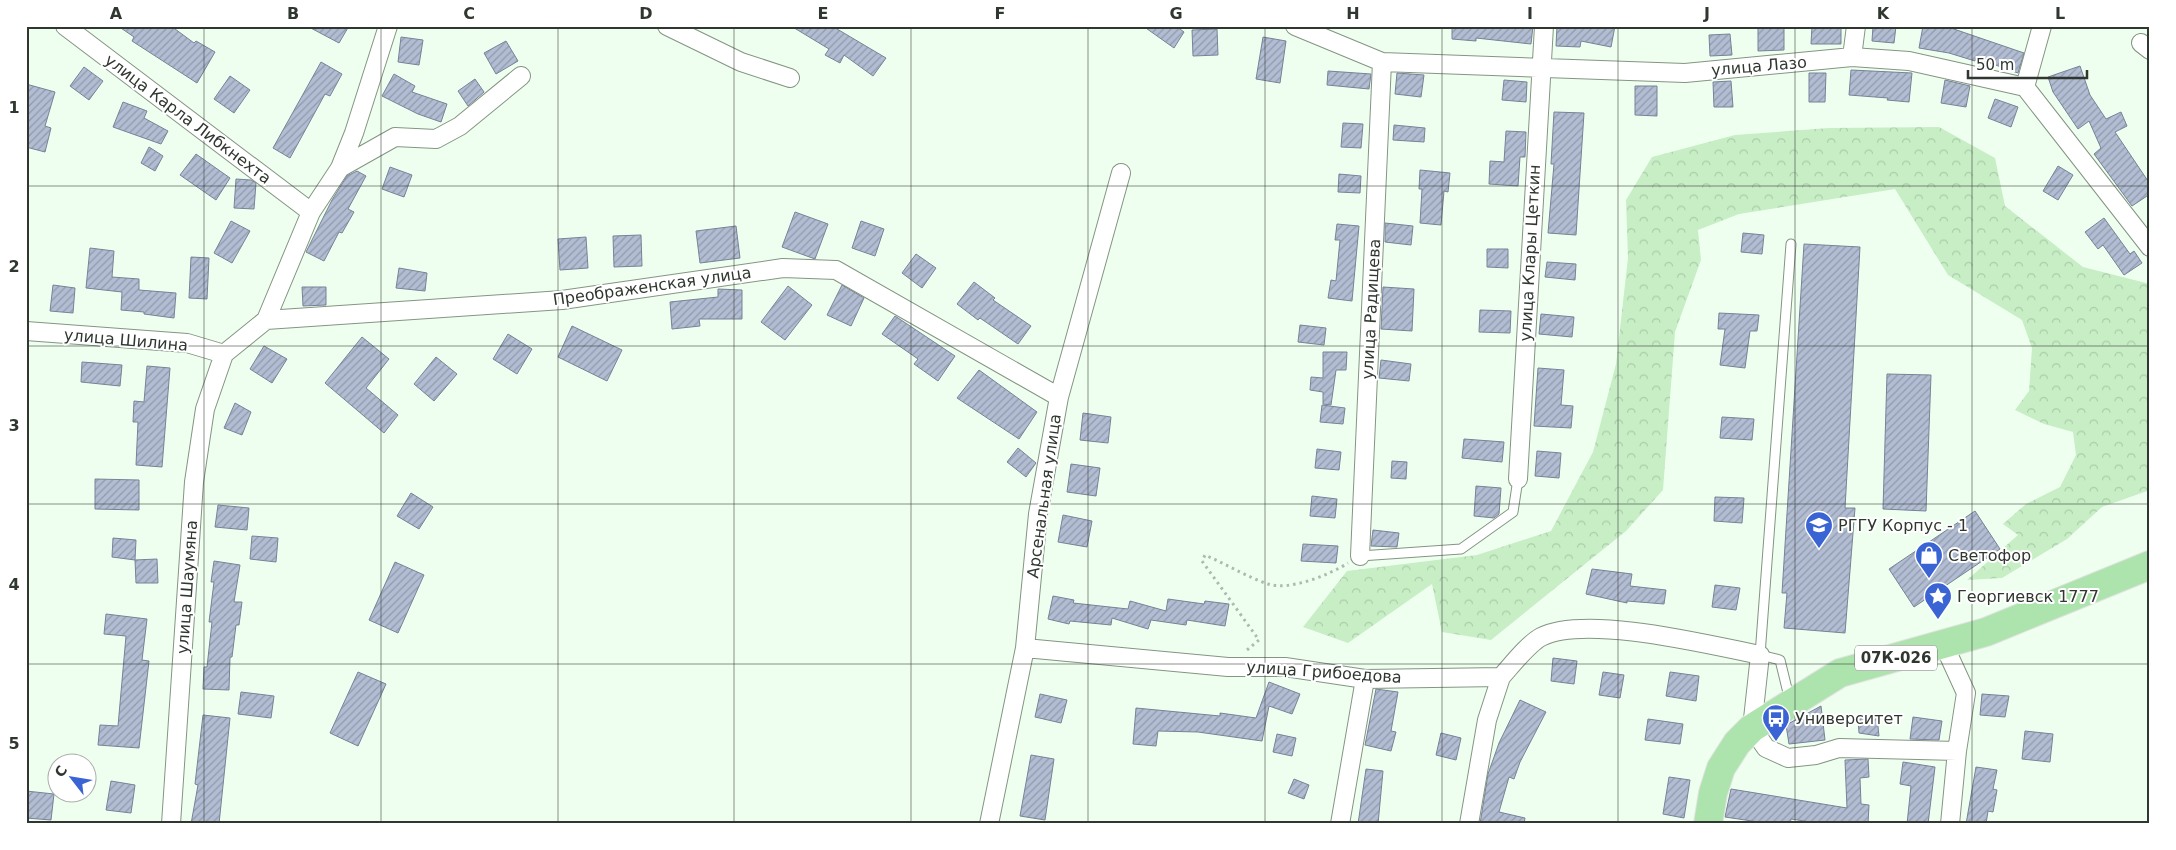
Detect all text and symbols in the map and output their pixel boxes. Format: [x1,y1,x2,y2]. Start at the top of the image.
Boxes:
text: A [110,4,123,23]
text: B [287,4,299,23]
text: C [463,4,475,23]
text: D [639,4,653,23]
text: E [818,4,828,23]
text: F [995,4,1005,23]
text: G [1169,4,1183,23]
text: H [1346,4,1360,23]
text: I [1527,4,1533,23]
text: J [1703,4,1710,23]
text: K [1877,4,1890,23]
text: L [2055,4,2065,23]
scale bar [1968,48,2087,80]
street label: улица Карла Либкнехта [101,50,275,188]
street label: улица Лазо [1710,52,1808,80]
text: 50 m [1976,56,2014,74]
text: 1 [8,98,20,117]
street label: улица Клары Цеткин [1516,164,1544,342]
street label: улица Радищева [1358,238,1384,380]
text: 2 [8,257,20,276]
street label: Преображенская улица [552,263,752,309]
street label: улица Шилина [63,325,189,355]
street label: Арсенальная улица [1023,413,1065,579]
text: 3 [8,416,20,435]
school or university icon: РГГУ Корпус - 1 [1804,510,1834,549]
place label: РГГУ Корпус - 1 [1838,516,1968,535]
street label: улица Шаумяна [173,519,201,655]
shop icon: Светофор [1914,540,1944,579]
place label: Светофор [1948,546,2031,565]
text: 4 [8,575,20,594]
place icon: Георгиевск 1777 [1923,581,1953,620]
place label: Георгиевск 1777 [1957,587,2099,606]
road number: 07К-026 [1855,646,1937,670]
street label: улица Грибоедова [1246,657,1402,687]
bus stop icon: Университет [1761,703,1791,742]
place label: Университет [1795,709,1903,728]
text: 5 [8,734,20,753]
north arrow [48,752,98,802]
text: С [51,763,70,780]

